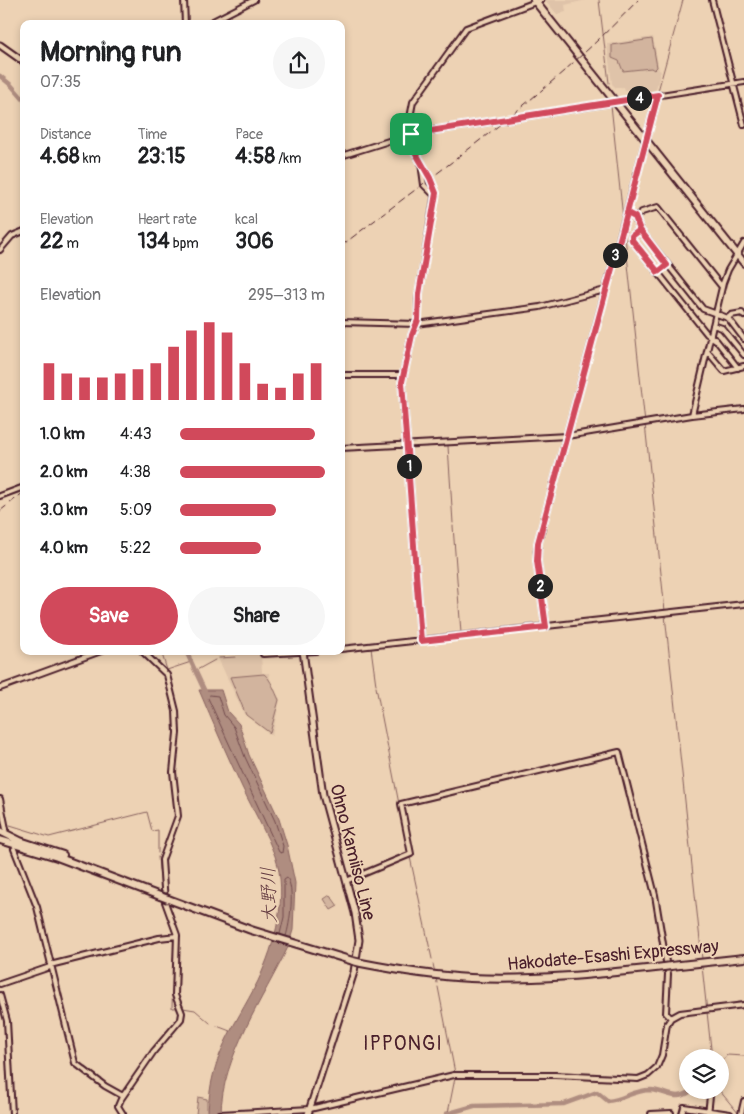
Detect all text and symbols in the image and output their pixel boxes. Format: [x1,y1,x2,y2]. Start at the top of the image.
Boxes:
text: Morning run [40,35,182,70]
button: share [273,37,325,89]
text: 07:35 [40,72,81,92]
pin: 4 [626,86,652,110]
text: 4 [635,90,644,107]
pin [390,113,432,155]
icon: arrive [397,120,425,148]
text: Distance [40,126,91,143]
text: Time [138,126,167,143]
text: Pace [235,126,263,143]
text: 4.68 [40,143,80,170]
text: 23:15 [138,143,186,170]
text: 4:58 [235,143,275,170]
text: km [80,150,101,167]
text: /km [275,150,301,167]
text: Elevation [40,211,93,228]
text: Heart rate [138,211,197,228]
text: kcal [235,211,258,228]
text: 22 [40,228,63,255]
text: 134 [138,228,170,255]
text: 306 [235,228,274,255]
text: m [63,235,79,252]
text: bpm [170,235,199,252]
pin: 3 [602,242,628,268]
text: 3 [612,247,619,264]
text: Elevation [40,285,101,305]
text: 295–313 m [248,285,325,305]
text: 1.0 km [40,424,85,444]
text: 4:43 [120,424,152,444]
pin: 1 [396,454,422,478]
text: 1 [407,458,412,475]
text: 2.0 km [40,462,88,482]
text: 4:38 [120,462,151,482]
text: 3.0 km [40,500,88,520]
text: 5:09 [120,500,152,520]
text: 4.0 km [40,538,88,558]
text: 5:22 [120,538,151,558]
pin: 2 [528,574,552,598]
text: 2 [537,578,544,595]
button: Save [40,587,178,645]
button: Share [188,587,325,645]
street label: Ohno Kamiiso Line [324,782,381,923]
water label: 大野川 [256,866,282,924]
street label: Hakodate-Esashi Expressway [506,935,720,976]
district label: IPPONGI [363,1031,443,1056]
map controls [679,1049,729,1099]
button: layers [679,1049,729,1099]

